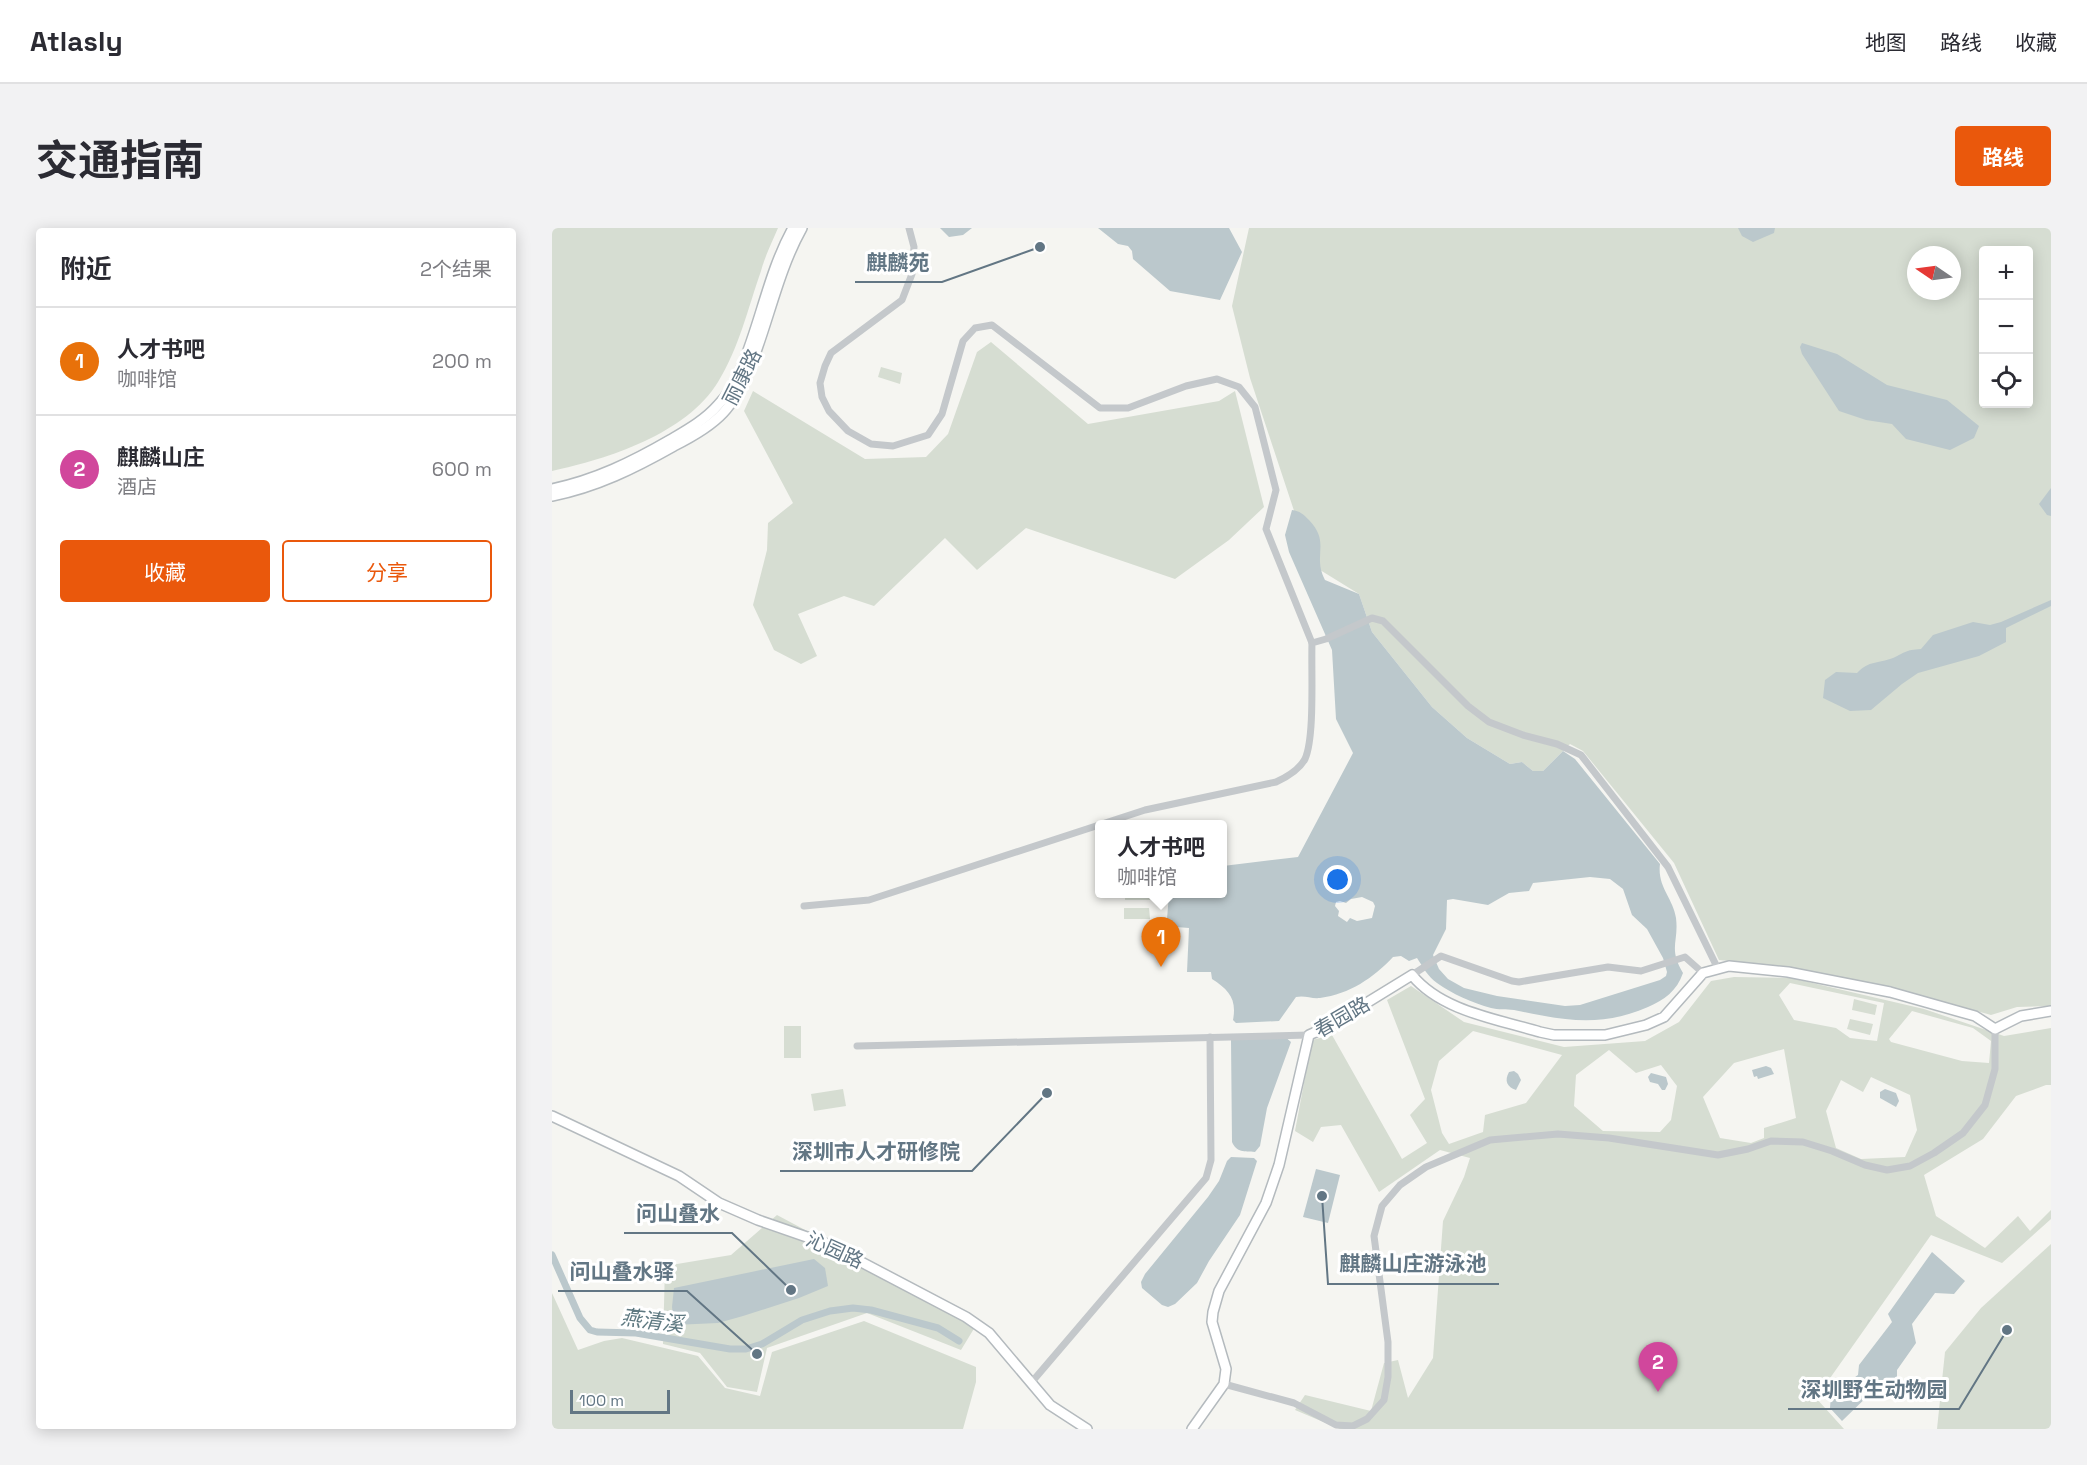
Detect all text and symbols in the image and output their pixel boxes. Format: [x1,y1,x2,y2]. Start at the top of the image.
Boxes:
text: Atlasly [30,23,123,59]
text: 地图 [1865,29,1907,56]
text: 路线 [1940,29,1982,56]
text: 收藏 [2015,29,2057,56]
button: 路线 [1955,126,2051,186]
text: 交通指南 [36,134,204,187]
callout: 麒麟苑 [855,243,942,282]
north arrow [1907,246,1961,300]
map controls [1979,246,2033,408]
button: + [1979,246,2033,300]
text: 麒麟苑 [867,249,930,276]
text: 附近 [60,252,112,286]
text: 2个结果 [420,256,492,282]
button: − [1979,300,2033,354]
text: 人才书吧 [117,335,205,363]
street label: 丽康路 [717,344,767,410]
text: 1 [75,348,84,374]
text: 200 m [432,348,492,374]
button: locate [1979,354,2033,408]
text: 咖啡馆 [117,366,177,392]
text: 麒麟山庄 [117,443,205,471]
text: 2 [74,456,85,482]
text: 600 m [432,456,492,482]
text: 酒店 [117,474,157,500]
button: 收藏 [60,540,270,602]
button: 分享 [282,540,492,602]
popup [1095,820,1227,898]
text: 人才书吧 [1117,833,1205,861]
text: 咖啡馆 [1117,864,1177,890]
your location [1323,865,1352,894]
pin: 1 [1142,918,1180,967]
street label: 春园路 [1310,991,1374,1043]
callout: 深圳市人才研修院 [780,1132,972,1171]
text: 深圳市人才研修院 [792,1138,960,1165]
callout: 问山叠水 [624,1194,732,1233]
text: 问山叠水 [636,1200,720,1227]
street label: 沁园路 [802,1226,868,1274]
callout: 麒麟山庄游泳池 [1328,1245,1499,1284]
text: 麒麟山庄游泳池 [1340,1250,1487,1277]
callout: 问山叠水驿 [558,1252,687,1291]
text: 问山叠水驿 [570,1258,675,1285]
water label: 燕清溪 [619,1303,687,1338]
pin: 2 [1638,1342,1678,1392]
callout: 深圳野生动物园 [1788,1370,1959,1409]
text: 深圳野生动物园 [1801,1376,1948,1403]
scale bar [570,1387,670,1414]
text: 100 m [579,1390,624,1411]

